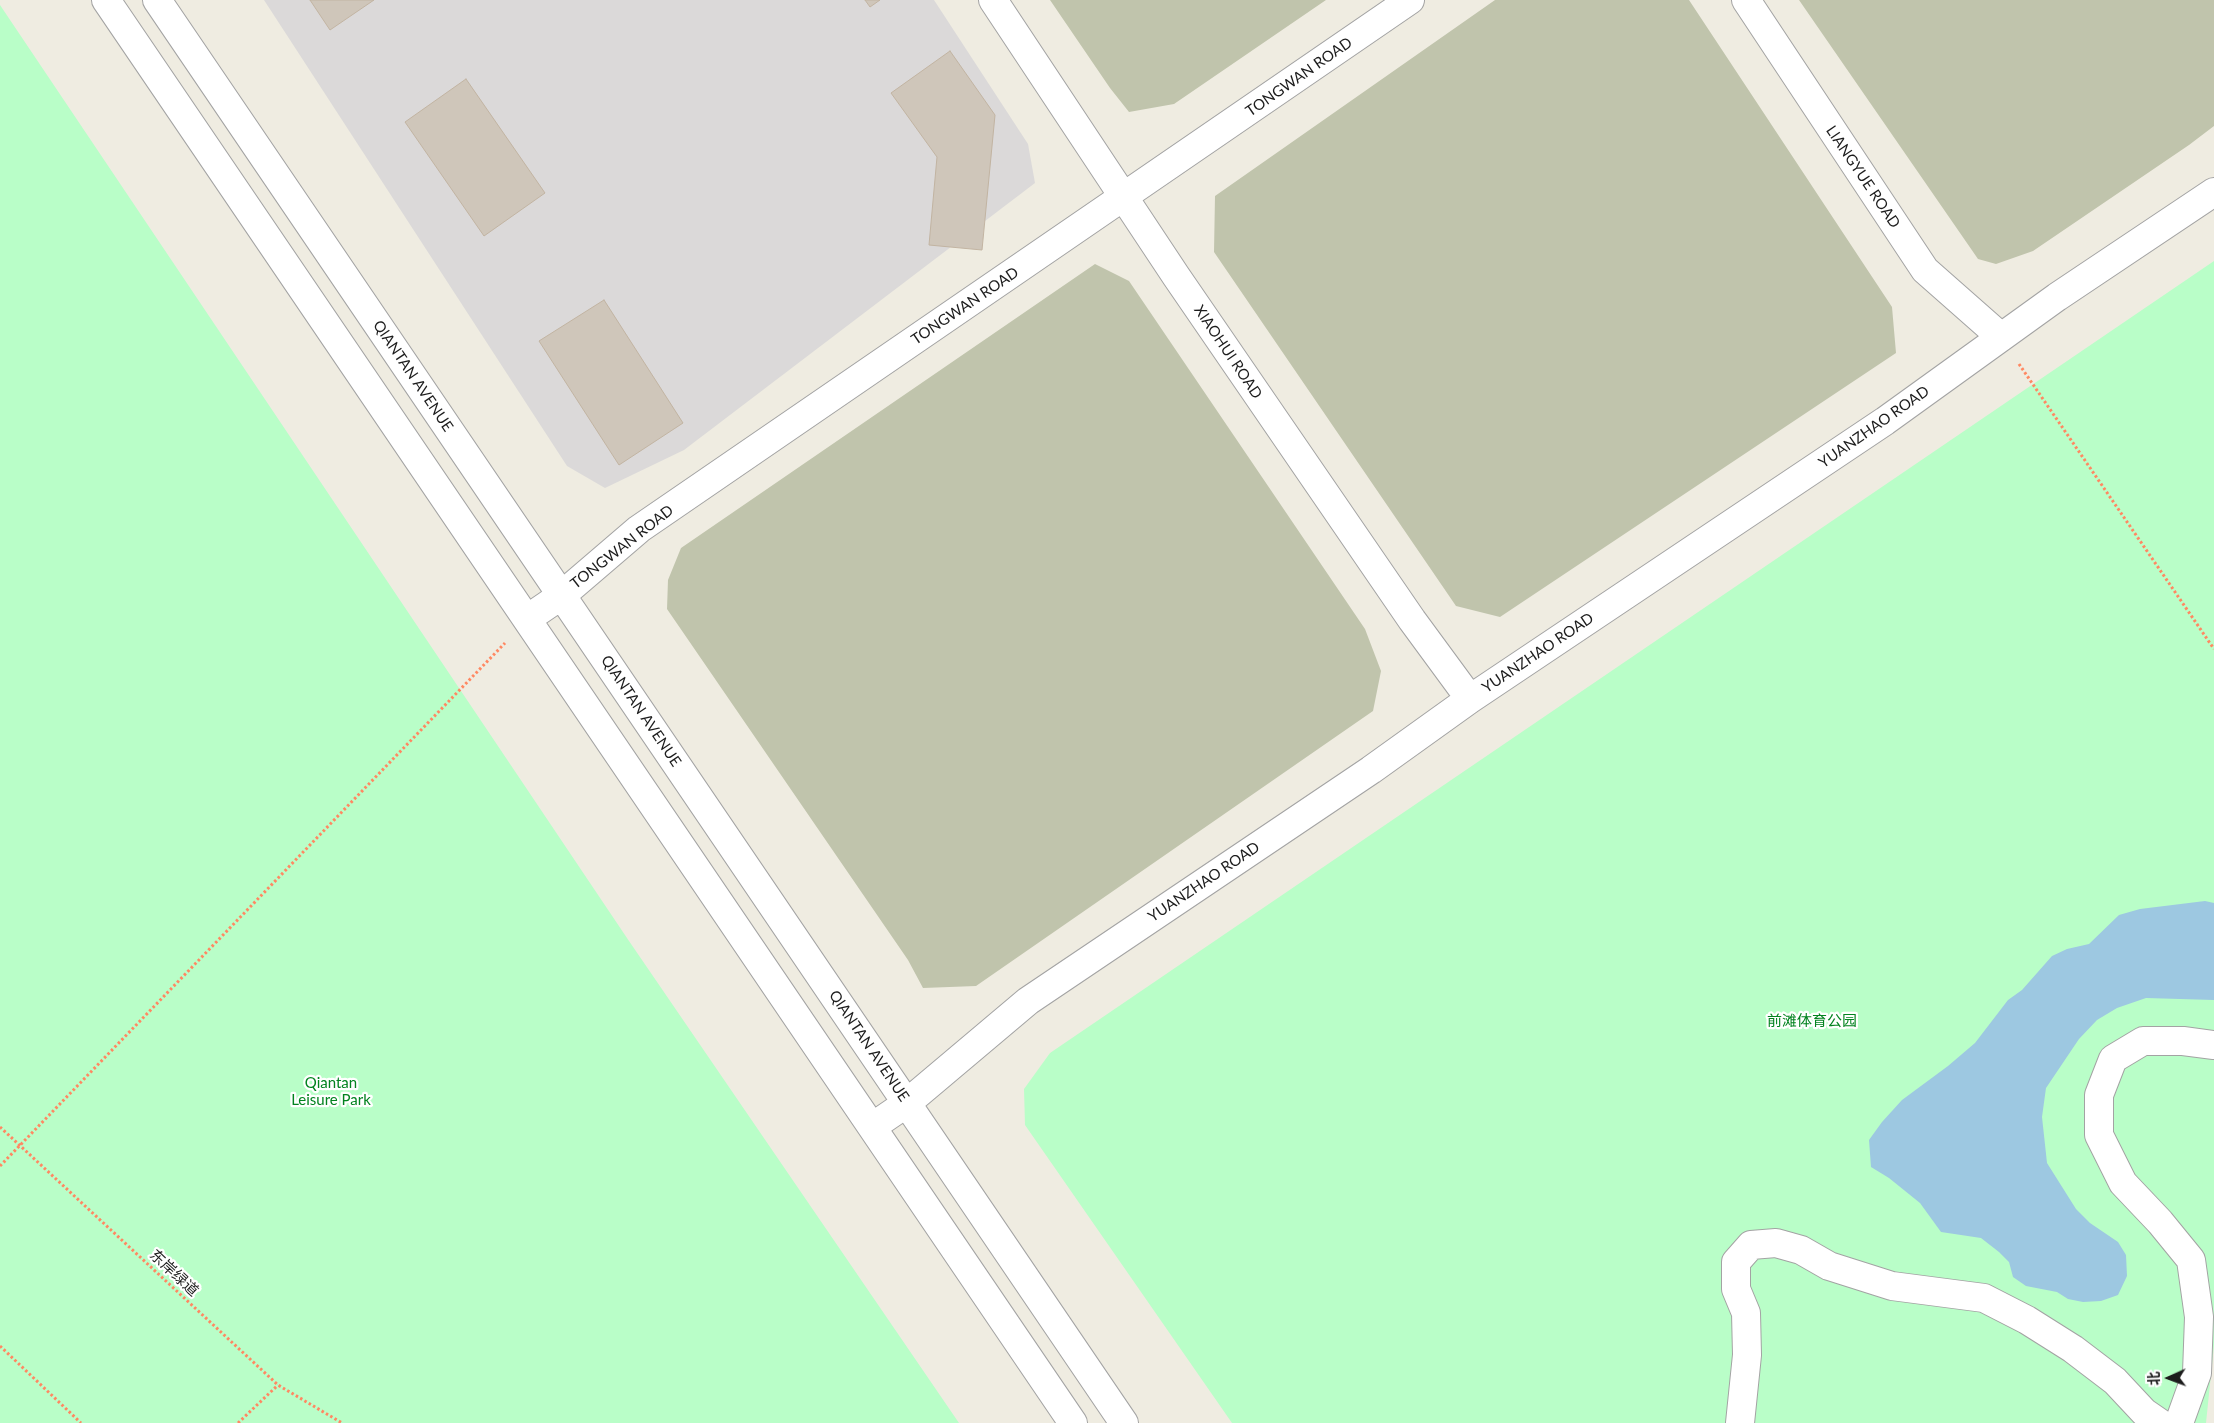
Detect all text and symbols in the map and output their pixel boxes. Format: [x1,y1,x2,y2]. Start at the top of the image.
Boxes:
street label: TONGWAN ROAD [1242,34,1356,120]
street label: LIANGYUE ROAD [1822,122,1904,232]
street label: TONGWAN ROAD [908,263,1022,349]
street label: XIAOHUI ROAD [1190,302,1266,402]
street label: QIANTAN AVENUE [369,317,457,435]
street label: YUANZHAO ROAD [1815,382,1933,472]
street label: TONGWAN ROAD [567,501,677,593]
street label: YUANZHAO ROAD [1479,609,1597,697]
street label: QIANTAN AVENUE [597,652,685,770]
street label: YUANZHAO ROAD [1145,838,1263,926]
street label: QIANTAN AVENUE [825,987,913,1105]
park label: 前滩体育公园 [1767,1012,1857,1030]
park label: Qiantan Leisure Park [291,1074,371,1109]
street label: 东岸绿道 [146,1246,202,1300]
north arrow [2144,1353,2194,1403]
text: 北 [2145,1371,2162,1386]

